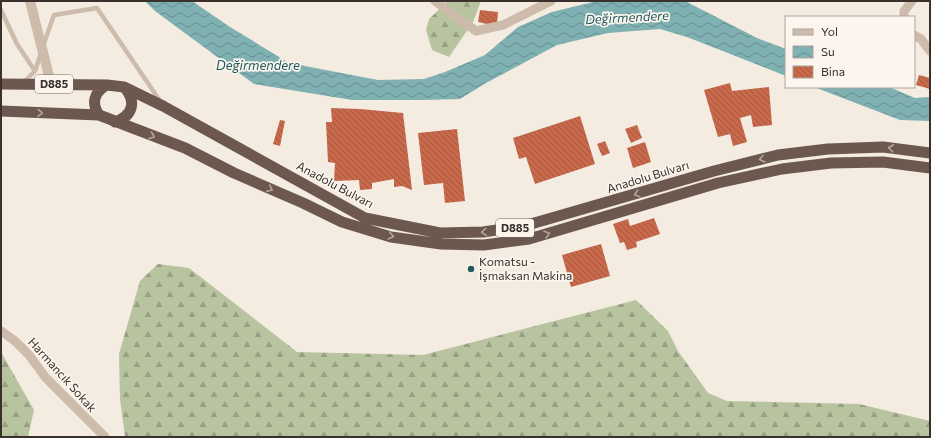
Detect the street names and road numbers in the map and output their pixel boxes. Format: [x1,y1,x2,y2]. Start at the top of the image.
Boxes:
road number: D885 [35,75,73,93]
street label: Anadolu Bulvarı [605,157,691,195]
street label: Anadolu Bulvarı [295,158,376,210]
road number: D885 [496,219,534,237]
street label: Harmancık Sokak [26,334,100,415]

